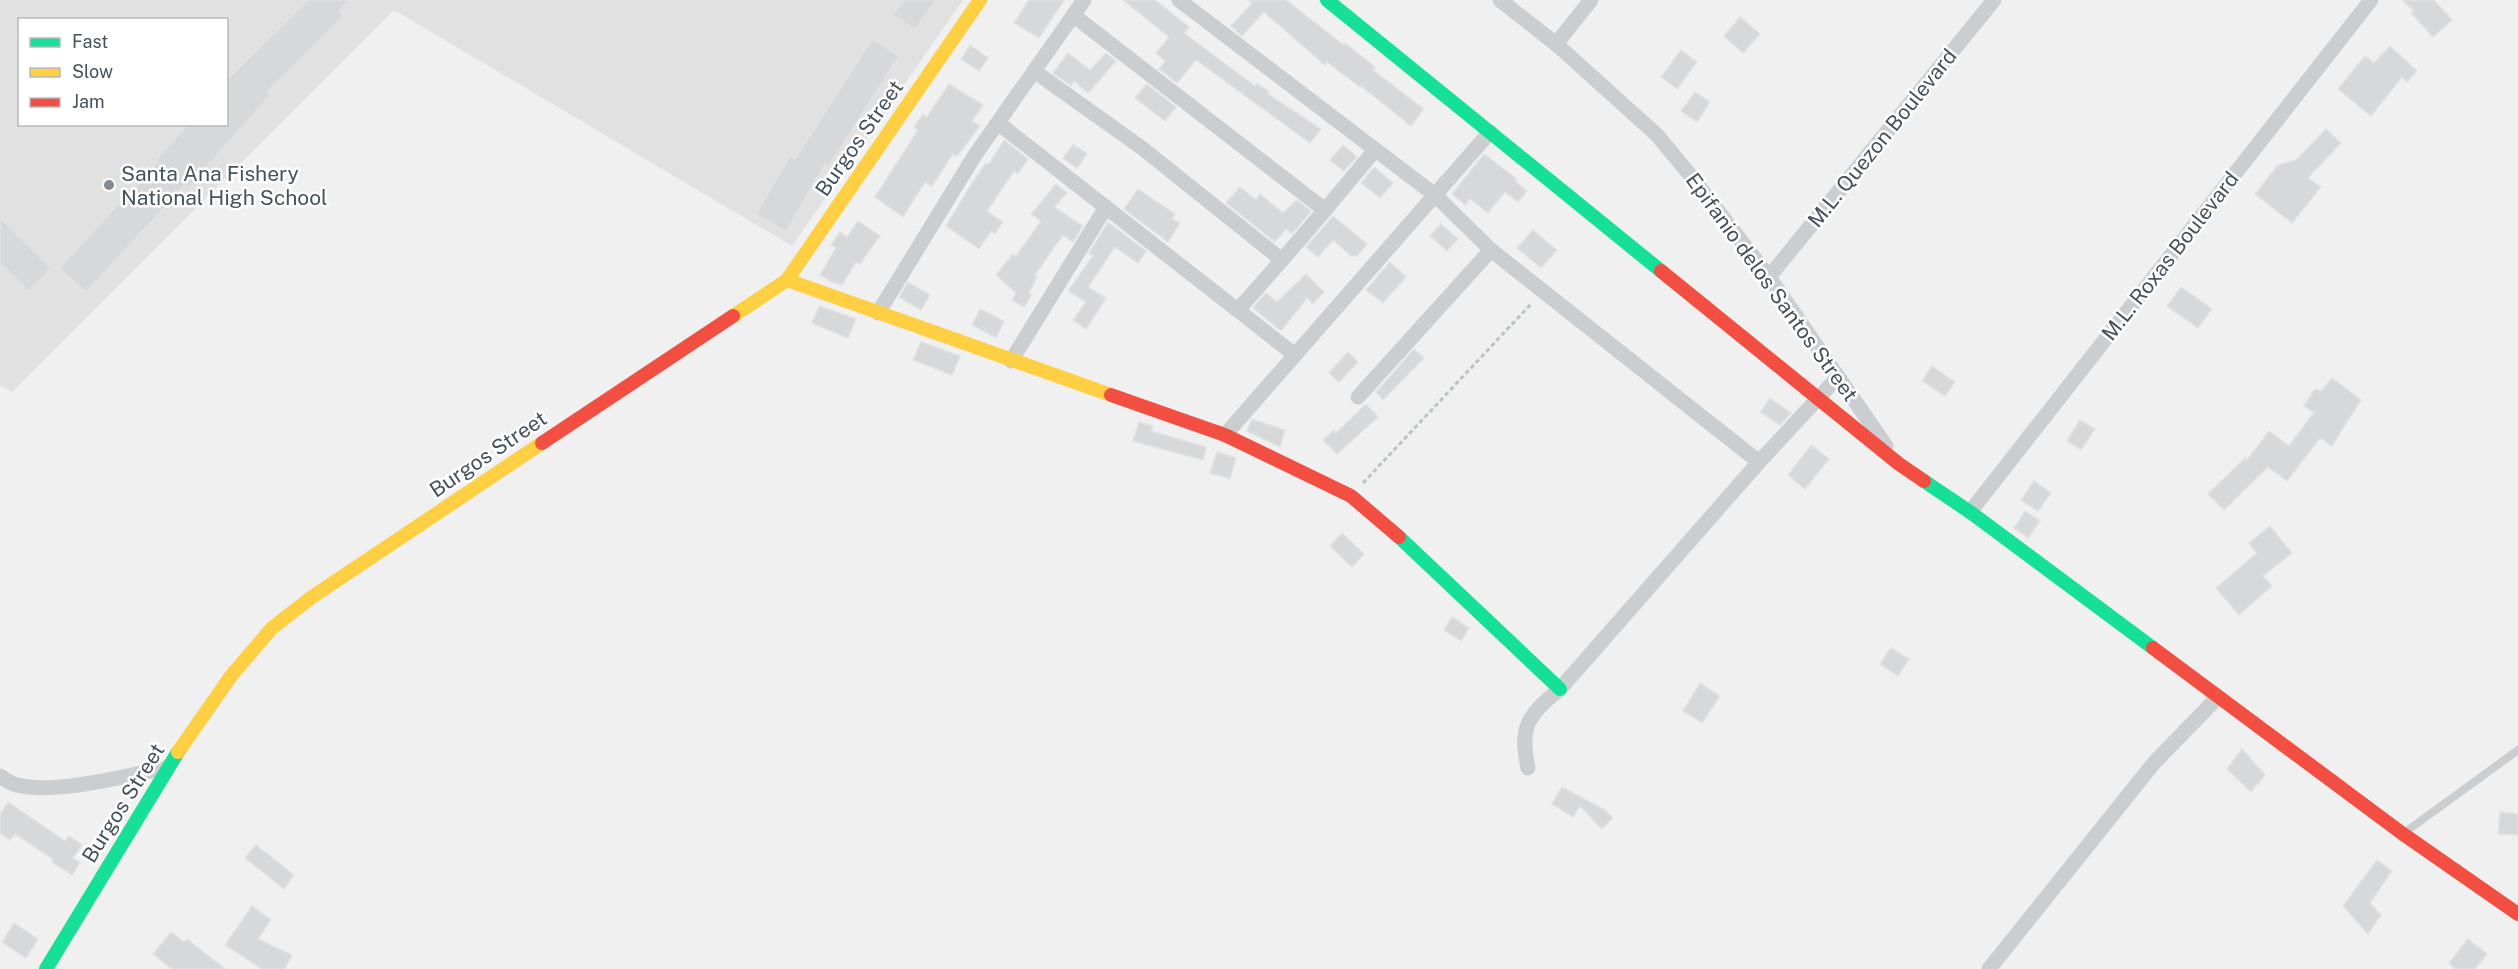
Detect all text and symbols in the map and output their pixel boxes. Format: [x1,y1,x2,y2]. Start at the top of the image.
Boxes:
legend [18,18,228,126]
text: Fast [72,31,108,52]
street label: M.L. Quezon Boulevard [1802,44,1962,232]
text: Slow [72,61,113,82]
street label: Burgos Street [810,75,908,201]
text: Jam [72,91,105,112]
place label: Santa Ana Fishery National High School [121,161,327,210]
street label: M.L. Roxas Boulevard [2096,167,2244,345]
street label: Epifanio delos Santos Street [1681,168,1863,406]
marker: Santa Ana Fishery National High School [102,178,116,192]
street label: Burgos Street [425,406,551,502]
street label: Burgos Street [76,739,170,867]

